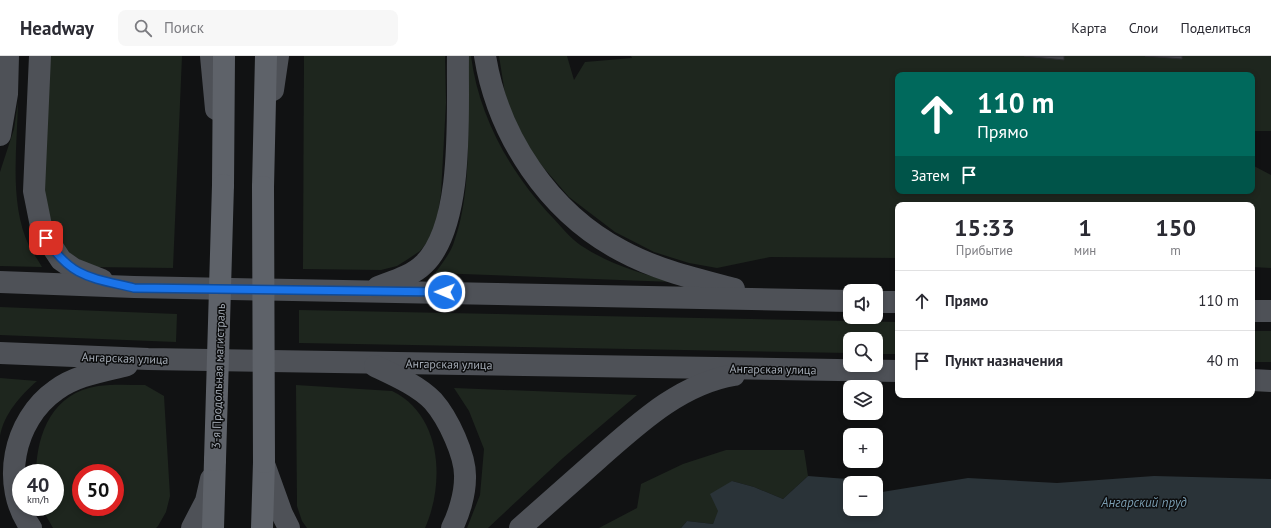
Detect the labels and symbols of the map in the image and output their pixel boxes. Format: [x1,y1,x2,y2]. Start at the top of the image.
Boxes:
pin [29,221,63,255]
position arrow [424,271,466,313]
street label: 3-я Продольная магистраль [208,303,228,449]
street label: Ангарская улица [81,349,169,367]
street label: Ангарская улица [405,356,493,372]
street label: Ангарская улица [729,361,817,377]
speed limit sign: 50 [72,464,124,516]
water label: Ангарский пруд [1100,494,1187,511]

